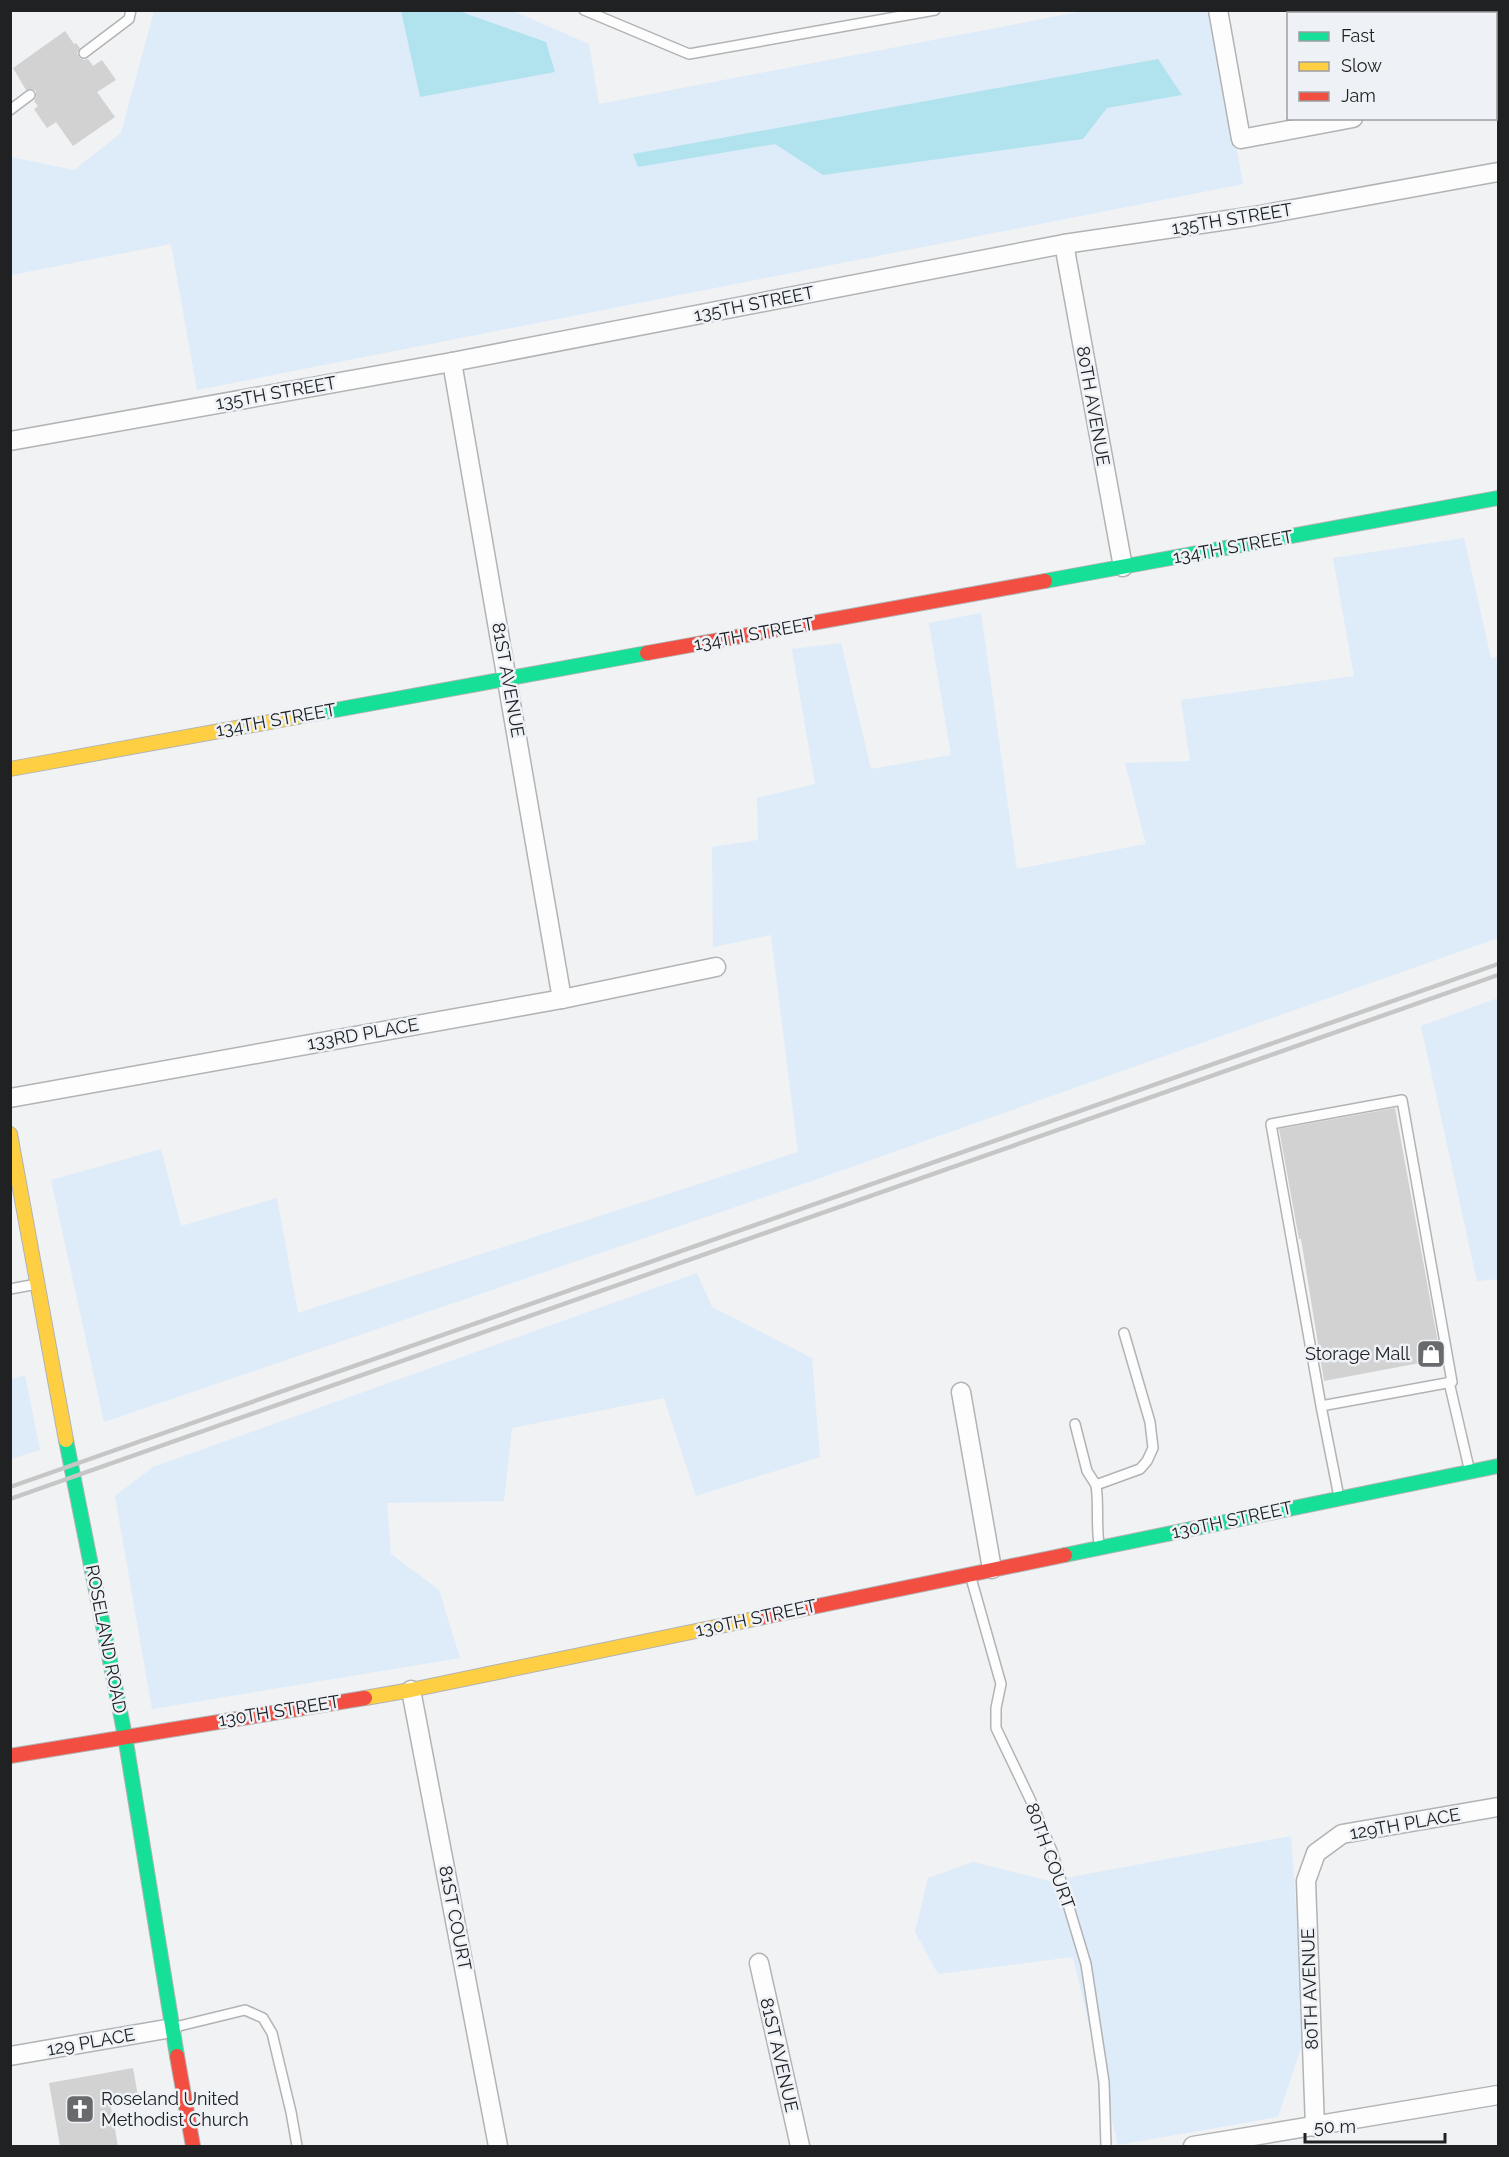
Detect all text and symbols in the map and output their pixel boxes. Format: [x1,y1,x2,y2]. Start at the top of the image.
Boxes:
legend [1287,12,1497,120]
text: Fast [1341,25,1375,46]
text: Slow [1341,55,1382,76]
text: Jam [1341,85,1376,106]
street label: 135TH STREET [1170,199,1294,238]
street label: 135TH STREET [692,282,816,325]
street label: 80TH AVENUE [1073,344,1114,468]
street label: 135TH STREET [214,372,338,413]
street label: 134TH STREET [1171,526,1295,567]
street label: 134TH STREET [692,613,816,654]
street label: 81ST AVENUE [488,621,529,739]
street label: 134TH STREET [214,699,338,740]
street label: 133RD PLACE [306,1013,420,1054]
shop icon: Storage Mall [1415,1338,1447,1370]
place label: Storage Mall [1305,1343,1410,1364]
street label: 130TH STREET [1170,1496,1294,1543]
street label: ROSELAND ROAD [82,1563,131,1715]
street label: 130TH STREET [694,1594,818,1641]
street label: 130TH STREET [217,1691,341,1730]
street label: 80TH COURT [1022,1800,1079,1912]
street label: 129TH PLACE [1348,1803,1462,1844]
street label: 81ST COURT [435,1864,476,1972]
street label: 80TH AVENUE [1297,1928,1322,2050]
street label: 81ST AVENUE [756,1996,803,2114]
street label: 129 PLACE [45,2023,137,2060]
place label: Roseland United Methodist Church [101,2088,249,2130]
church icon: Roseland United Methodist Church [64,2093,96,2125]
scale bar [1305,2106,1444,2144]
text: 50 m [1314,2116,1356,2137]

